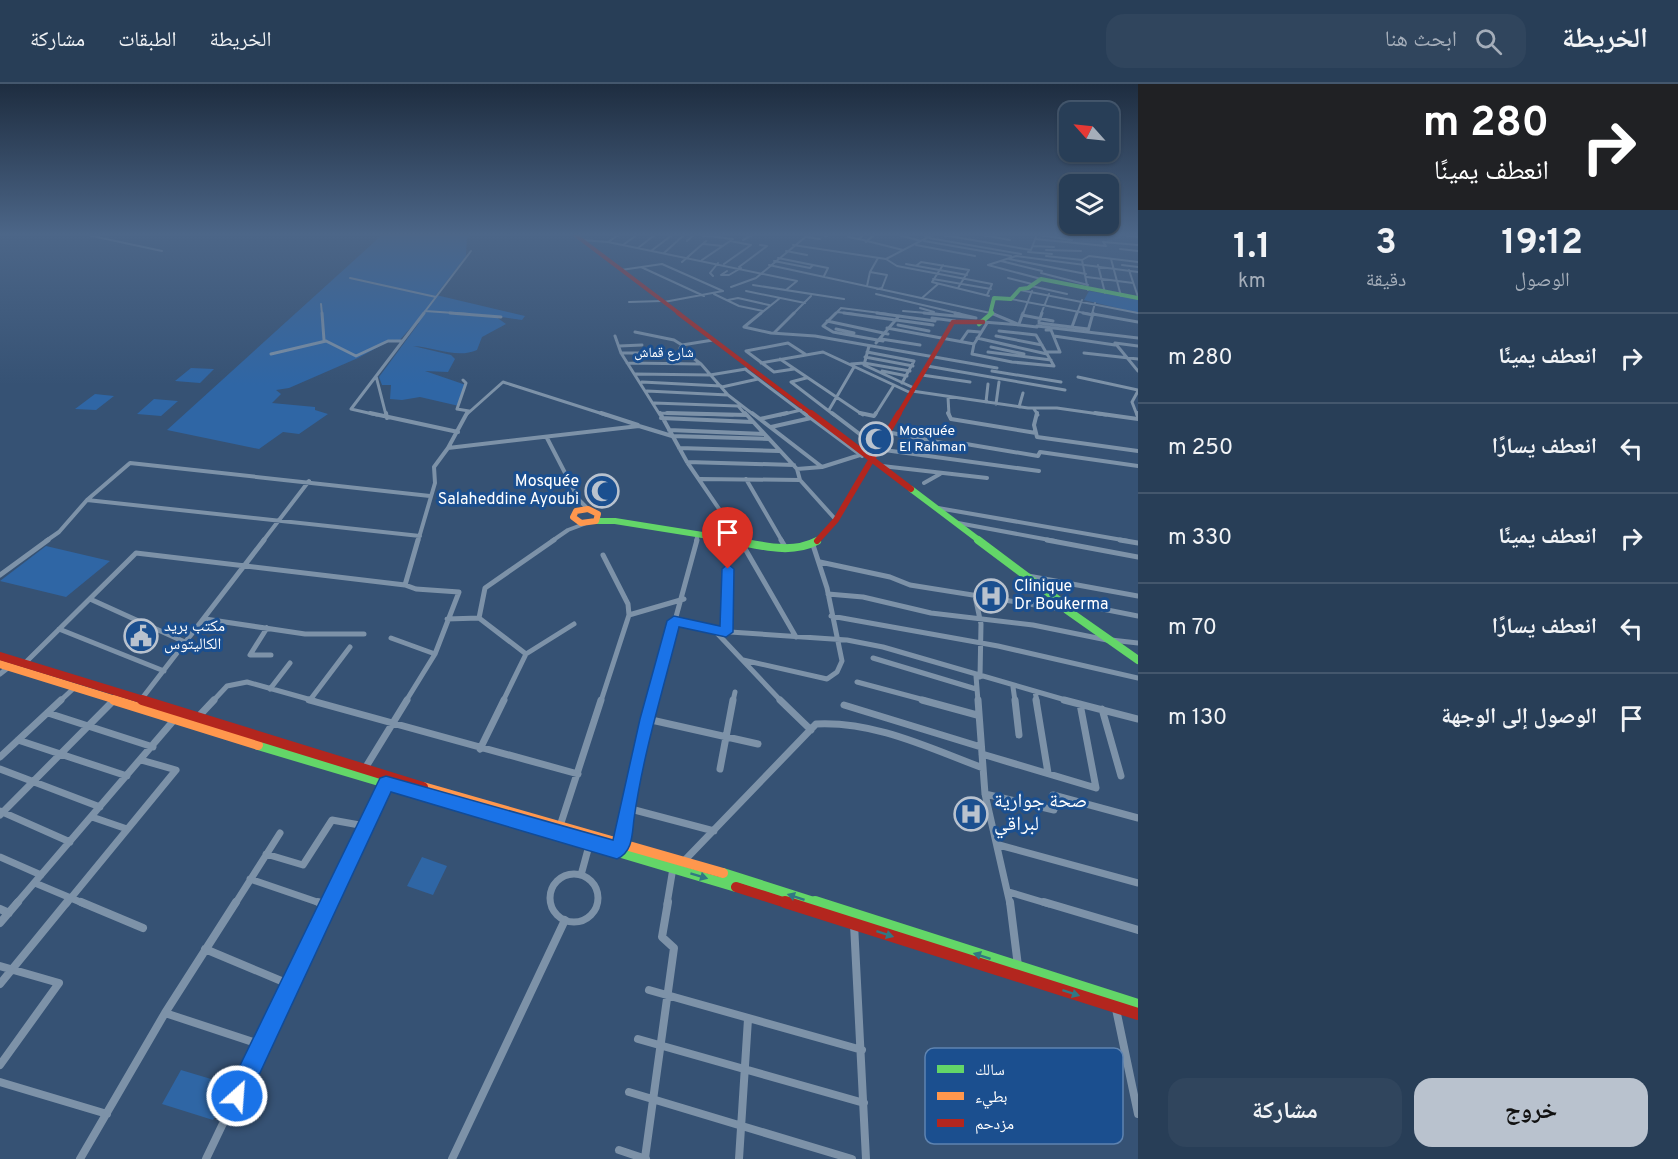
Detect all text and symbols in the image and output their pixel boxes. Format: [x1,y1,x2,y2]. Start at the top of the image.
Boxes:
search box [1106,14,1526,68]
text: الخريطة [1562,22,1648,58]
icon: search [1472,25,1505,58]
text: مشاركة [30,27,85,54]
text: الطبقات [118,27,177,54]
text: الخريطة [210,27,271,54]
text: ابحث هنا [1385,27,1457,54]
text: 280 m [1423,98,1549,151]
north arrow [1059,102,1119,162]
map controls [1059,102,1119,234]
icon: right [1570,108,1648,186]
text: انعطف يمينًا [1434,155,1549,189]
button: layers [1059,174,1119,234]
text: 3 [1375,221,1397,267]
text: 19:12 [1501,221,1583,267]
text: 1.1 [1233,225,1271,271]
text: دقيقة [1366,268,1406,294]
text: الوصول [1515,268,1570,294]
text: km [1238,269,1266,295]
icon: right [1615,342,1648,375]
text: انعطف يمينًا [1498,344,1597,371]
street label: شارع قماش [634,345,694,362]
text: 280 m [1168,345,1233,372]
mosque icon: Mosquée El Rahman [858,421,894,457]
place label: Mosquée El Rahman [899,423,966,456]
icon: left [1615,432,1648,465]
text: انعطف يسارًا [1492,434,1597,461]
text: 250 m [1168,435,1233,462]
place label: Mosquée Salaheddine Ayoubi [438,472,579,510]
mosque icon: Mosquée Salaheddine Ayoubi [584,473,620,509]
pin [702,507,753,569]
icon: arrive [711,516,744,549]
icon: right [1615,522,1648,555]
text: انعطف يمينًا [1498,524,1597,551]
text: 330 m [1168,525,1232,552]
place label: Clinique Dr Boukerma [1014,577,1109,615]
hospital icon: Clinique Dr Boukerma [973,578,1009,614]
icon: left [1615,612,1648,645]
text: انعطف يسارًا [1492,614,1597,641]
text: 70 m [1168,615,1217,642]
place label: مكتب بريد الكاليتوس [164,617,225,655]
public building icon: مكتب بريد الكاليتوس [123,618,159,654]
icon: arrive [1615,702,1648,735]
text: الوصول إلى الوجهة [1441,704,1597,731]
text: 130 m [1168,705,1227,732]
place label: صحة جوارية لبراقي [994,789,1087,839]
hospital icon: صحة جوارية لبراقي [953,796,989,832]
one-way arrow [690,872,708,881]
one-way arrow [787,892,805,901]
one-way arrow [876,930,894,939]
one-way arrow [973,951,991,960]
one-way arrow [1062,989,1080,998]
legend [925,1048,1123,1144]
text: سالك [975,1061,1005,1081]
position arrow [205,1064,269,1128]
button: مشاركة [1168,1078,1402,1147]
button: خروج [1414,1078,1648,1147]
text: بطيء [975,1088,1007,1109]
text: مزدحم [975,1115,1014,1135]

